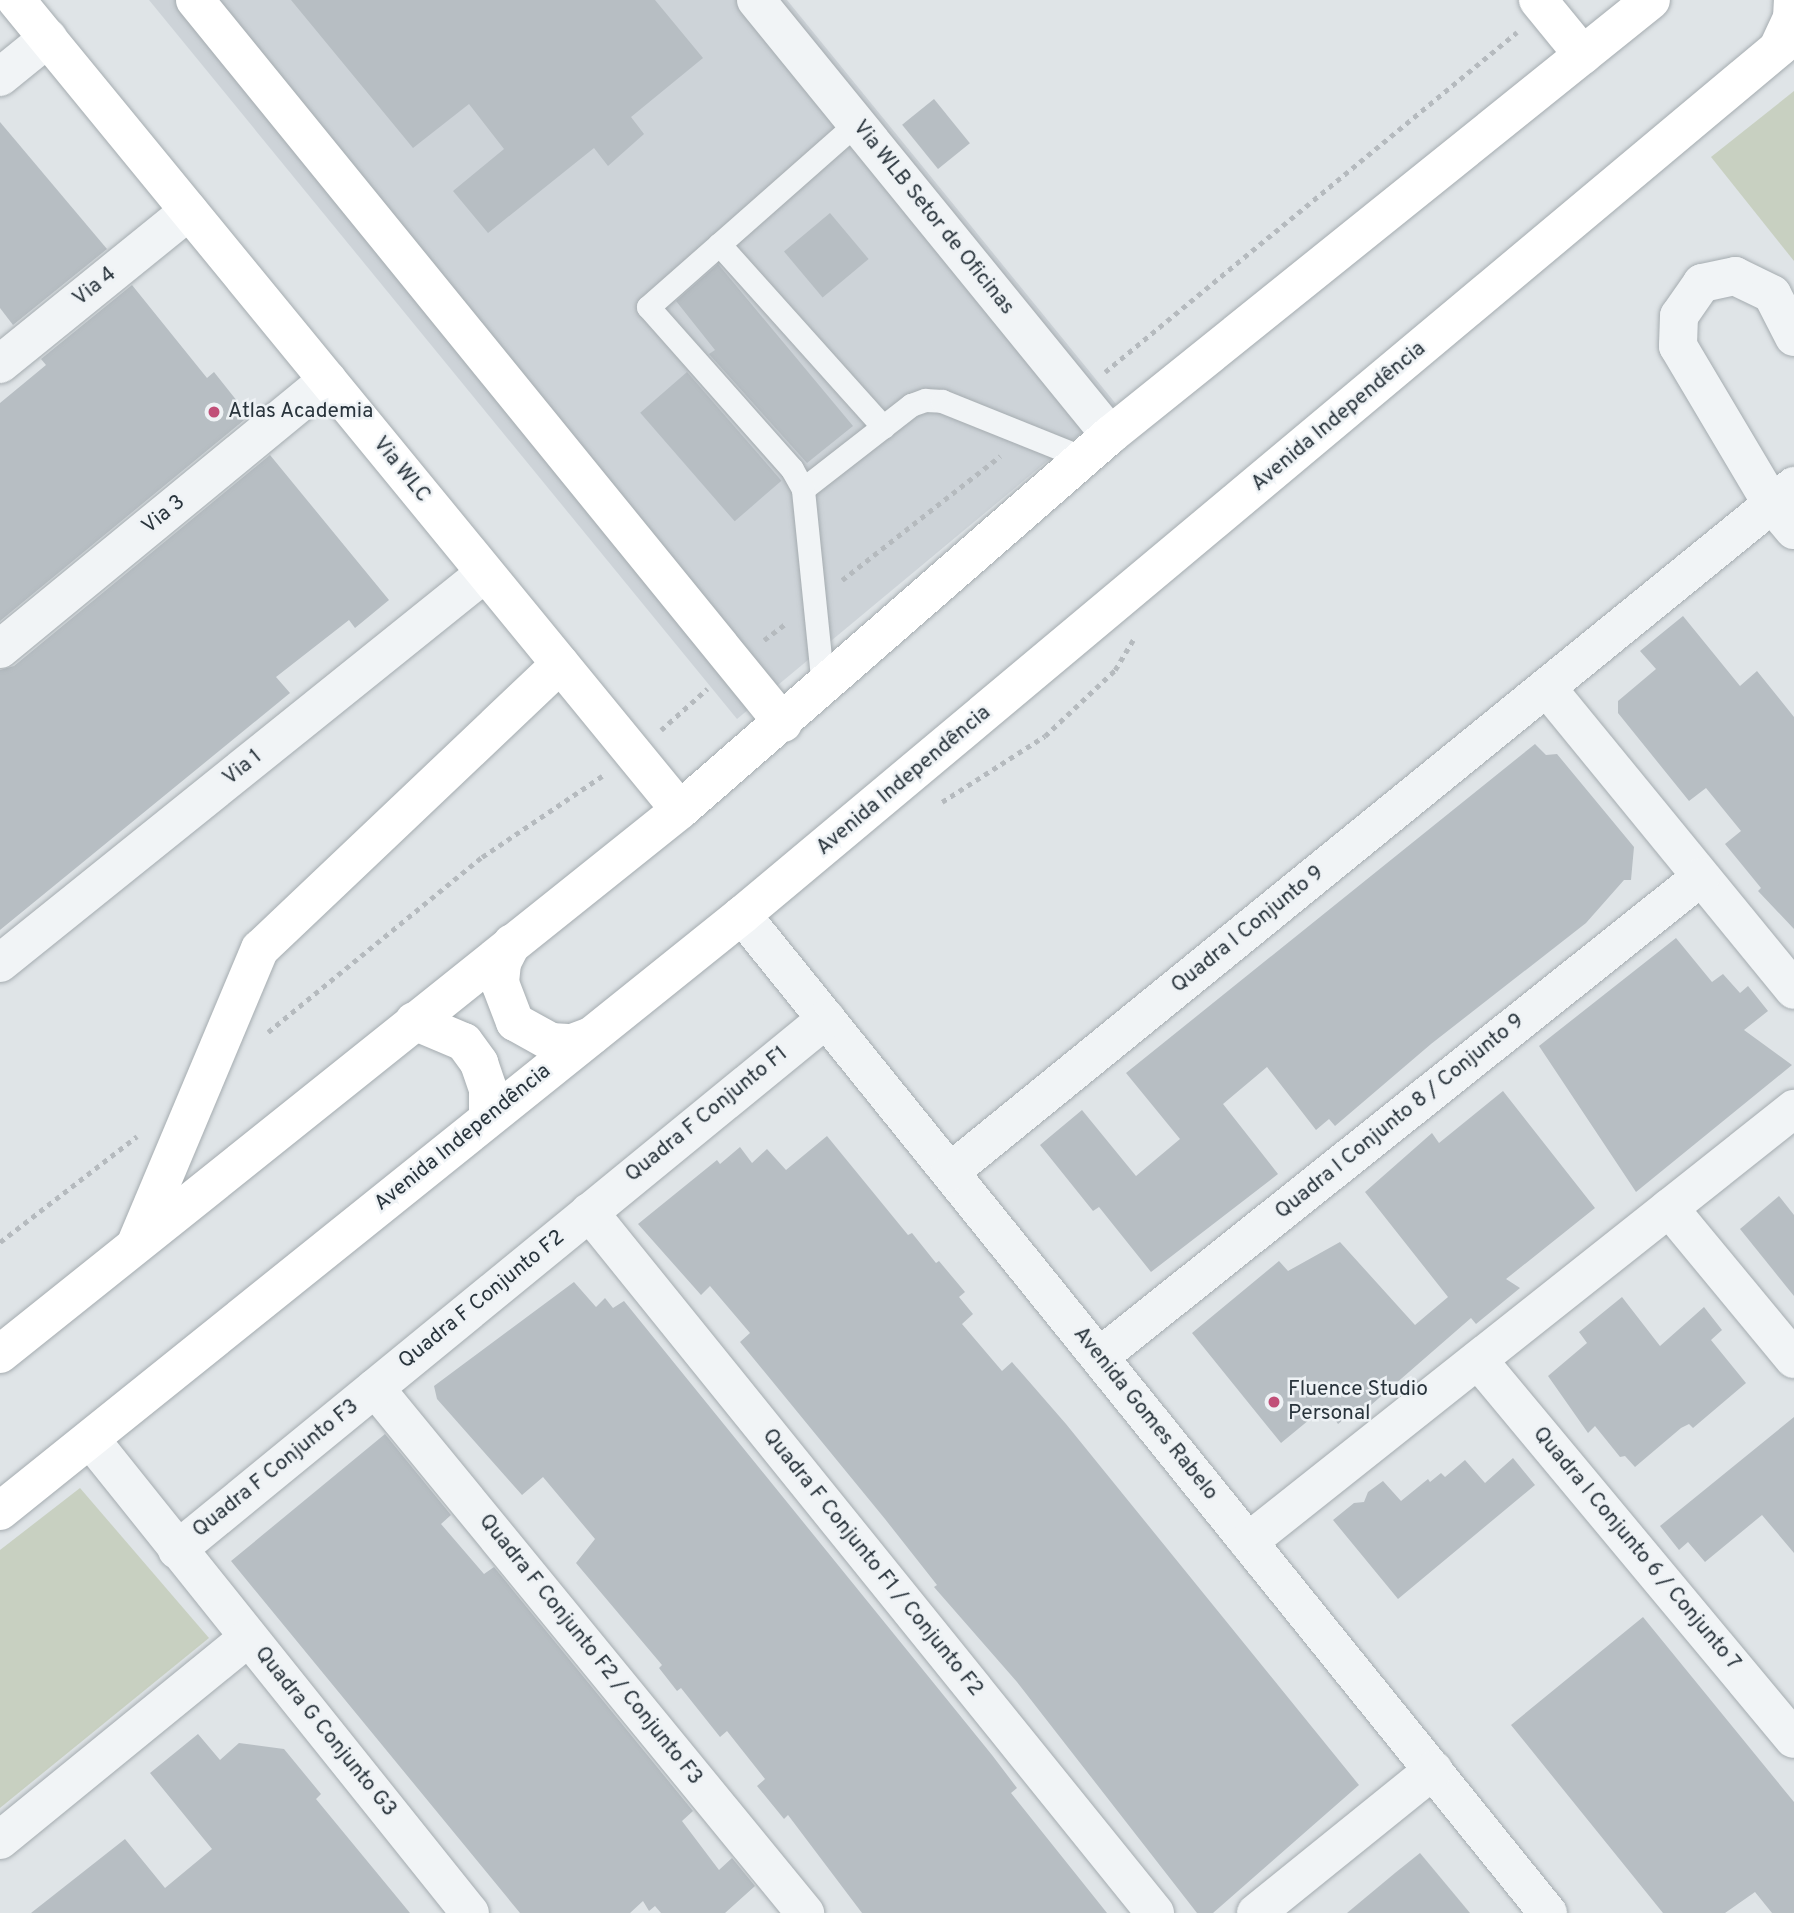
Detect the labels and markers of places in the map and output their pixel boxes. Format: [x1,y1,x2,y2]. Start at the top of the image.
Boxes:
place label: Atlas Academia [228,399,374,425]
marker: Atlas Academia [206,404,222,420]
place label: Fluence Studio Personal [1288,1377,1428,1427]
marker: Fluence Studio Personal [1266,1394,1282,1410]

